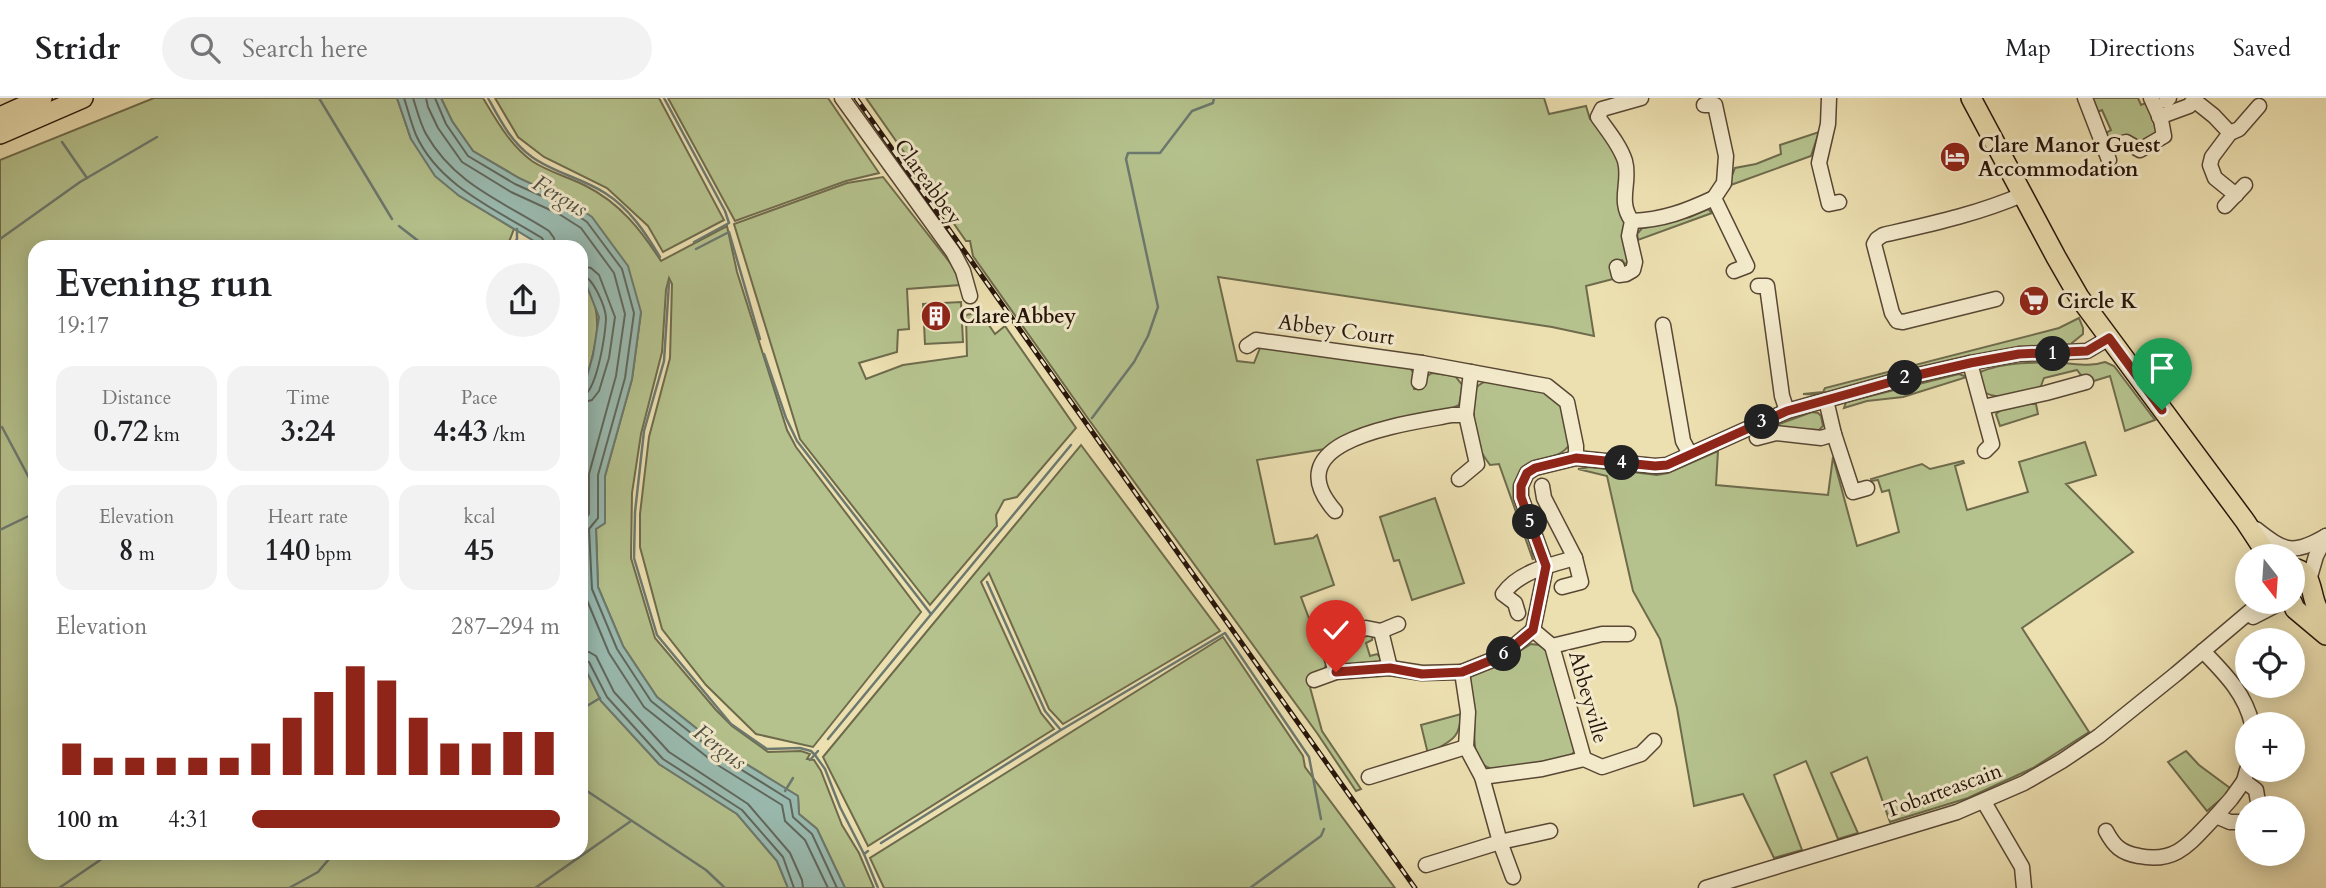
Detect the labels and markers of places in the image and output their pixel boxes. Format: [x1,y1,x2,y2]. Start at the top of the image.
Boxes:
place label: Clare Manor Guest Accommodation [1978,131,2161,184]
hotel icon: Clare Manor Guest Accommodation [1938,140,1972,174]
supermarket icon: Circle K [2017,284,2051,318]
place label: Circle K [2057,287,2137,316]
building icon: Clare Abbey [919,299,953,333]
place label: Clare Abbey [959,302,1076,331]
pin: 1 [2036,336,2070,372]
pin [2132,338,2192,410]
pin: 2 [1888,360,1923,396]
pin: 3 [1744,404,1780,440]
pin: 4 [1604,446,1640,480]
pin: 5 [1512,504,1548,540]
pin [1306,600,1366,672]
pin: 6 [1486,636,1522,672]

